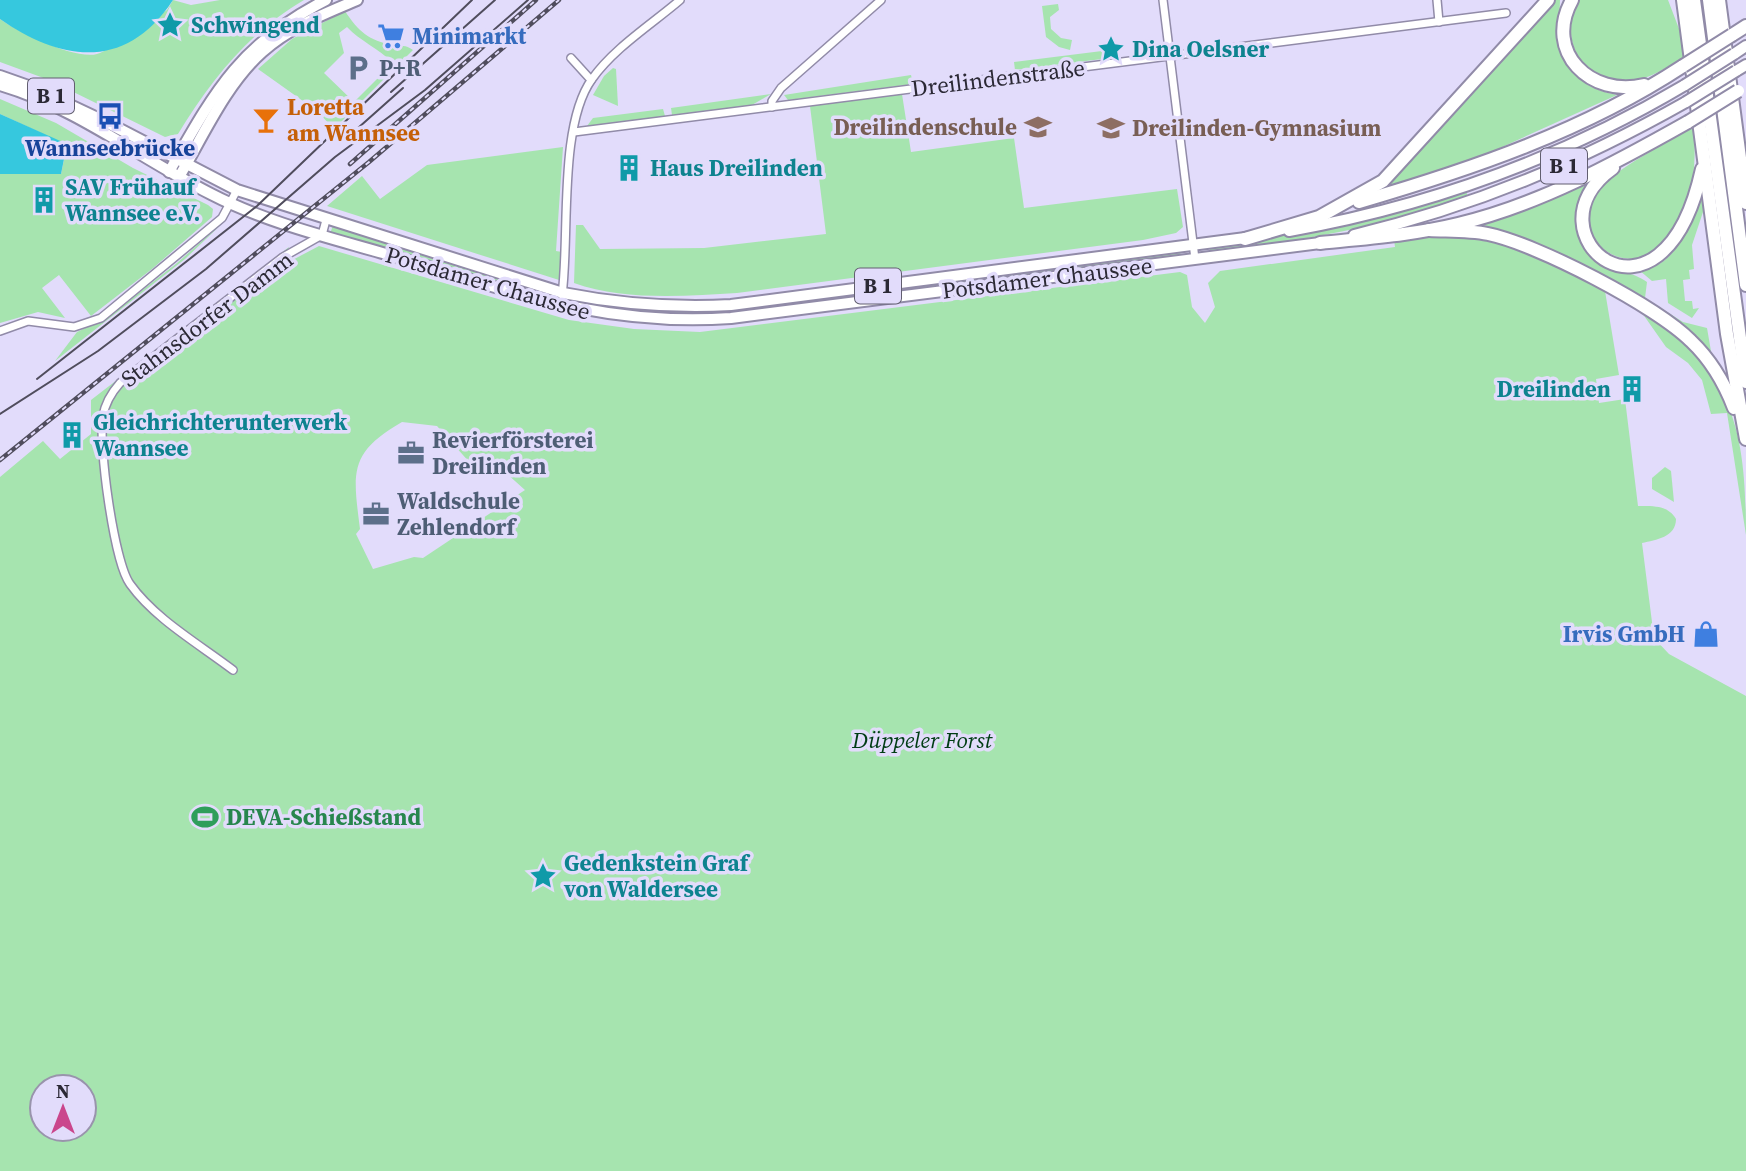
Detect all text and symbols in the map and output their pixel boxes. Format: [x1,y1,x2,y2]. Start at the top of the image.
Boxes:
place label: Schwingend [191,9,320,41]
place icon: Schwingend [155,10,185,40]
place label: Minimarkt [412,20,527,52]
supermarket icon: Minimarkt [376,21,406,51]
place label: Dina Oelsner [1132,33,1269,65]
place icon: Dina Oelsner [1096,34,1126,64]
street label: Dreilindenstraße [909,51,1087,105]
place label: P+R [379,52,422,84]
parking icon: P+R [343,53,373,83]
road number: B 1 [28,78,74,114]
place label: Loretta am Wannsee [287,91,420,149]
bus stop icon: Wannseebrücke [95,101,125,131]
bar icon: Loretta am Wannsee [251,105,281,135]
place label: Dreilindenschule [833,111,1017,143]
school or university icon: Dreilindenschule [1023,112,1053,142]
place label: Dreilinden-Gymnasium [1132,112,1381,144]
school or university icon: Dreilinden-Gymnasium [1096,113,1126,143]
place label: Wannseebrücke [25,132,195,164]
road number: B 1 [1541,148,1587,184]
place label: Haus Dreilinden [650,152,823,184]
building icon: Haus Dreilinden [614,153,644,183]
place label: SAV Frühauf Wannsee e.V. [65,171,200,229]
building icon: SAV Frühauf Wannsee e.V. [29,185,59,215]
street label: Potsdamer Chaussee [382,238,594,328]
street label: Stahnsdorfer Damm [114,244,300,394]
street label: Potsdamer Chaussee [940,249,1154,307]
road number: B 1 [855,268,901,304]
place label: Dreilinden [1497,373,1611,405]
building icon: Dreilinden [1617,374,1647,404]
place label: Gleichrichterunterwerk Wannsee [93,406,347,464]
building icon: Gleichrichterunterwerk Wannsee [57,420,87,450]
place label: Revierförsterei Dreilinden [432,424,594,482]
office icon: Revierförsterei Dreilinden [396,438,426,468]
place label: Waldschule Zehlendorf [397,485,520,543]
office icon: Waldschule Zehlendorf [361,499,391,529]
place label: Irvis GmbH [1563,618,1685,650]
shop icon: Irvis GmbH [1691,619,1721,649]
park label: Düppeler Forst [851,724,994,756]
place label: DEVA-Schießstand [226,801,422,833]
sports icon: DEVA-Schießstand [190,802,220,832]
place label: Gedenkstein Graf von Waldersee [563,847,751,905]
place icon: Gedenkstein Graf von Waldersee [528,861,558,891]
north arrow [28,1073,98,1143]
text: N [56,1078,70,1104]

